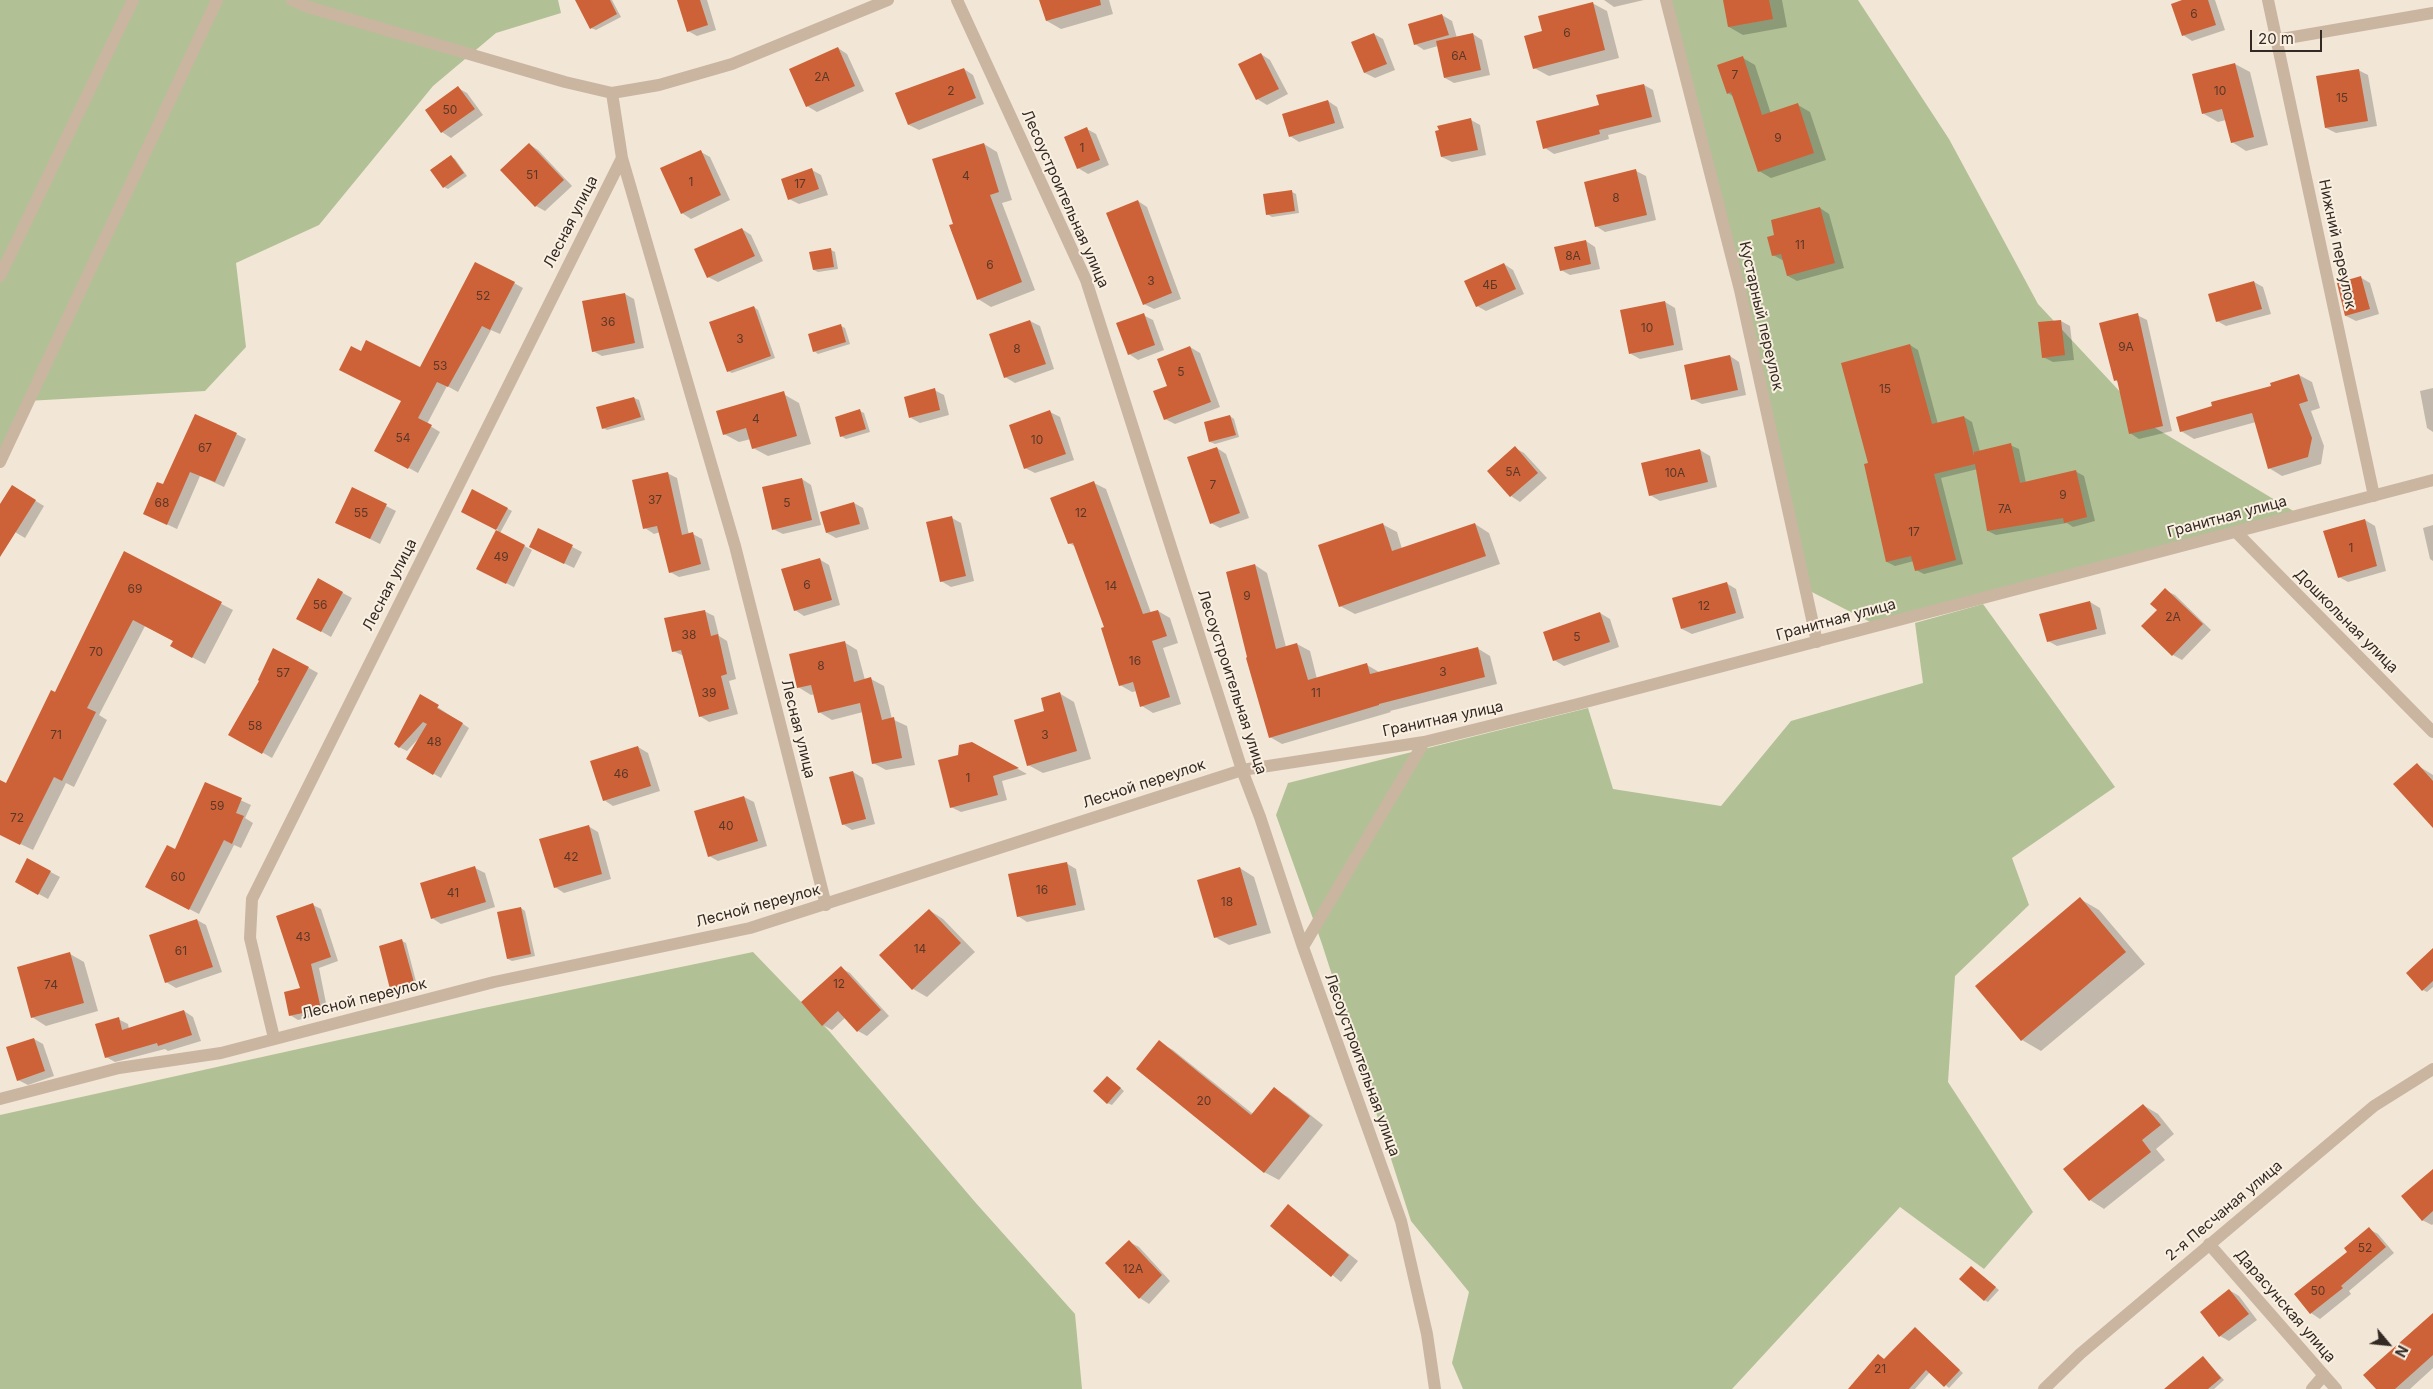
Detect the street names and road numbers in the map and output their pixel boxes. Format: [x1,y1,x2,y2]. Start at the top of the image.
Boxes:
street label: Лесоустроительная улица [1017,107,1113,291]
street label: Лесная улица [540,173,602,271]
street label: Нижний переулок [2315,178,2359,310]
street label: Кустарный переулок [1735,240,1787,392]
street label: Гранитная улица [2165,492,2289,542]
street label: Лесная улица [359,536,421,634]
street label: Дошкольная улица [2290,565,2402,677]
street label: Лесоустроительная улица [1194,587,1270,777]
street label: Гранитная улица [1774,595,1898,645]
street label: Лесная улица [777,678,819,780]
street label: Гранитная улица [1381,697,1505,741]
street label: Лесной переулок [1080,756,1208,812]
street label: Лесной переулок [694,881,822,931]
street label: Лесоустроительная улица [1321,971,1403,1159]
street label: Лесной переулок [300,975,428,1023]
street label: 2-я Песчаная улица [2162,1157,2286,1265]
street label: Дарасунская улица [2231,1246,2339,1366]

